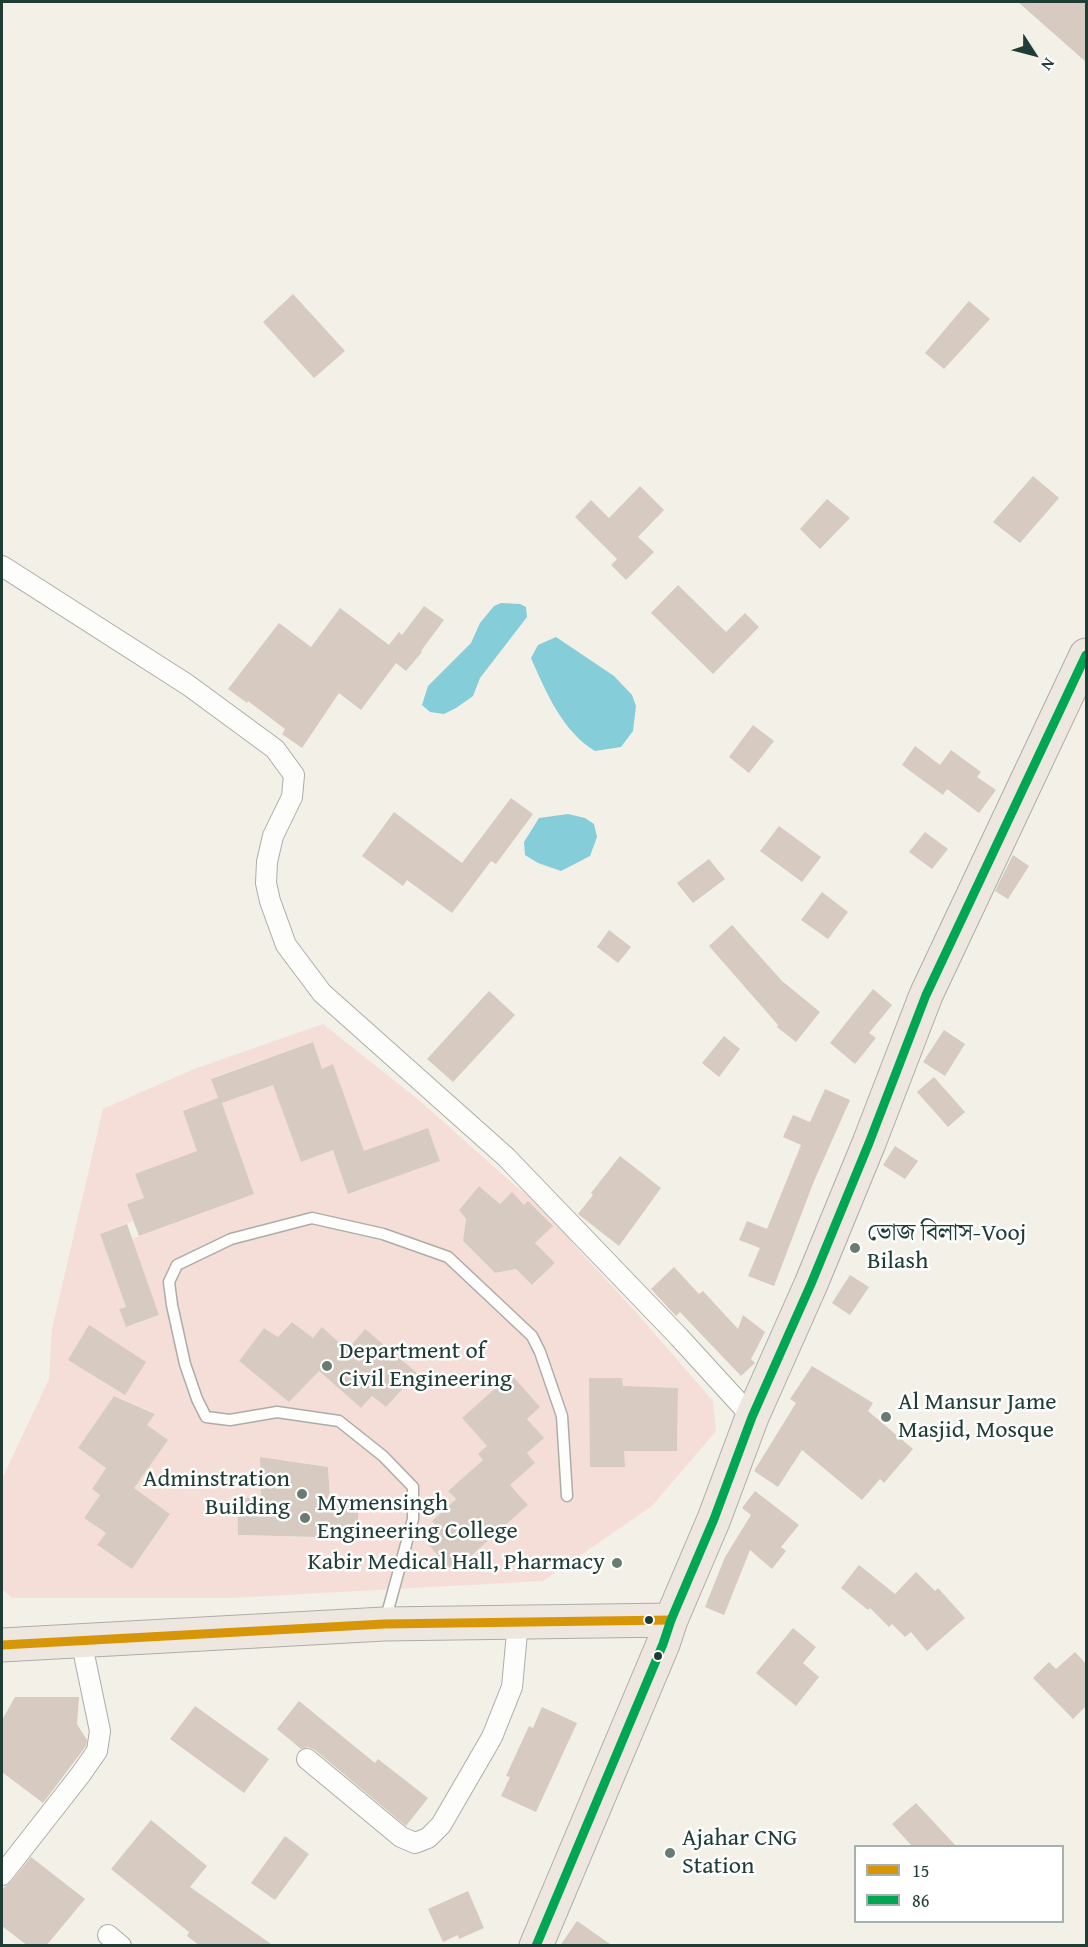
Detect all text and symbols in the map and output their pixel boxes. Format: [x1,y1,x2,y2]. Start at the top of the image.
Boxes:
north arrow [1004,24,1064,84]
text: N [1036,53,1061,76]
place label: ভোজ বিলাস-Vooj Bilash [867,1220,1026,1276]
marker: ভোজ বিলাস-Vooj Bilash [848,1241,862,1255]
place label: Department of Civil Engineering [339,1338,512,1394]
marker: Department of Civil Engineering [320,1359,334,1373]
place label: Al Mansur Jame Masjid, Mosque [898,1389,1057,1445]
marker: Al Mansur Jame Masjid, Mosque [879,1410,893,1424]
place label: Adminstration Building [143,1466,290,1522]
marker: Adminstration Building [295,1487,309,1501]
place label: Mymensingh Engineering College [317,1490,518,1546]
marker: Mymensingh Engineering College [298,1511,312,1525]
place label: Kabir Medical Hall, Pharmacy [308,1549,605,1577]
marker: Kabir Medical Hall, Pharmacy [610,1556,624,1570]
unlabelled marker [643,1614,655,1626]
unlabelled marker [652,1650,664,1662]
place label: Ajahar CNG Station [682,1825,797,1881]
legend [854,1845,1064,1923]
marker: Ajahar CNG Station [663,1846,677,1860]
text: 15 [912,1857,929,1884]
text: 86 [912,1887,929,1914]

